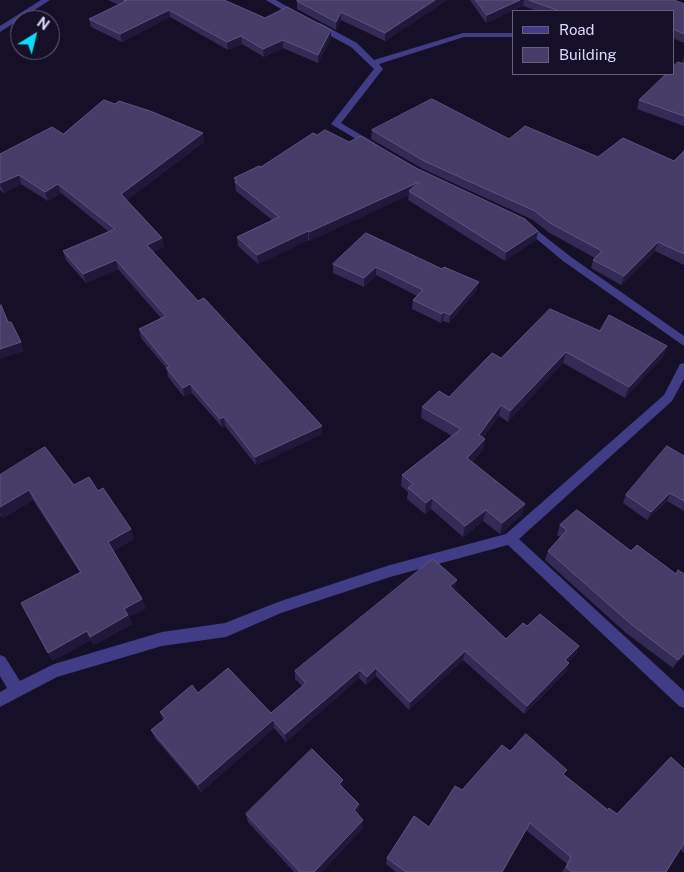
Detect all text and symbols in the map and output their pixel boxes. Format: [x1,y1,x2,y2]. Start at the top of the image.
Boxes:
north arrow [10,10,60,60]
legend [512,10,674,75]
text: N [34,14,52,33]
text: Road [559,21,595,38]
text: Building [559,46,617,63]

